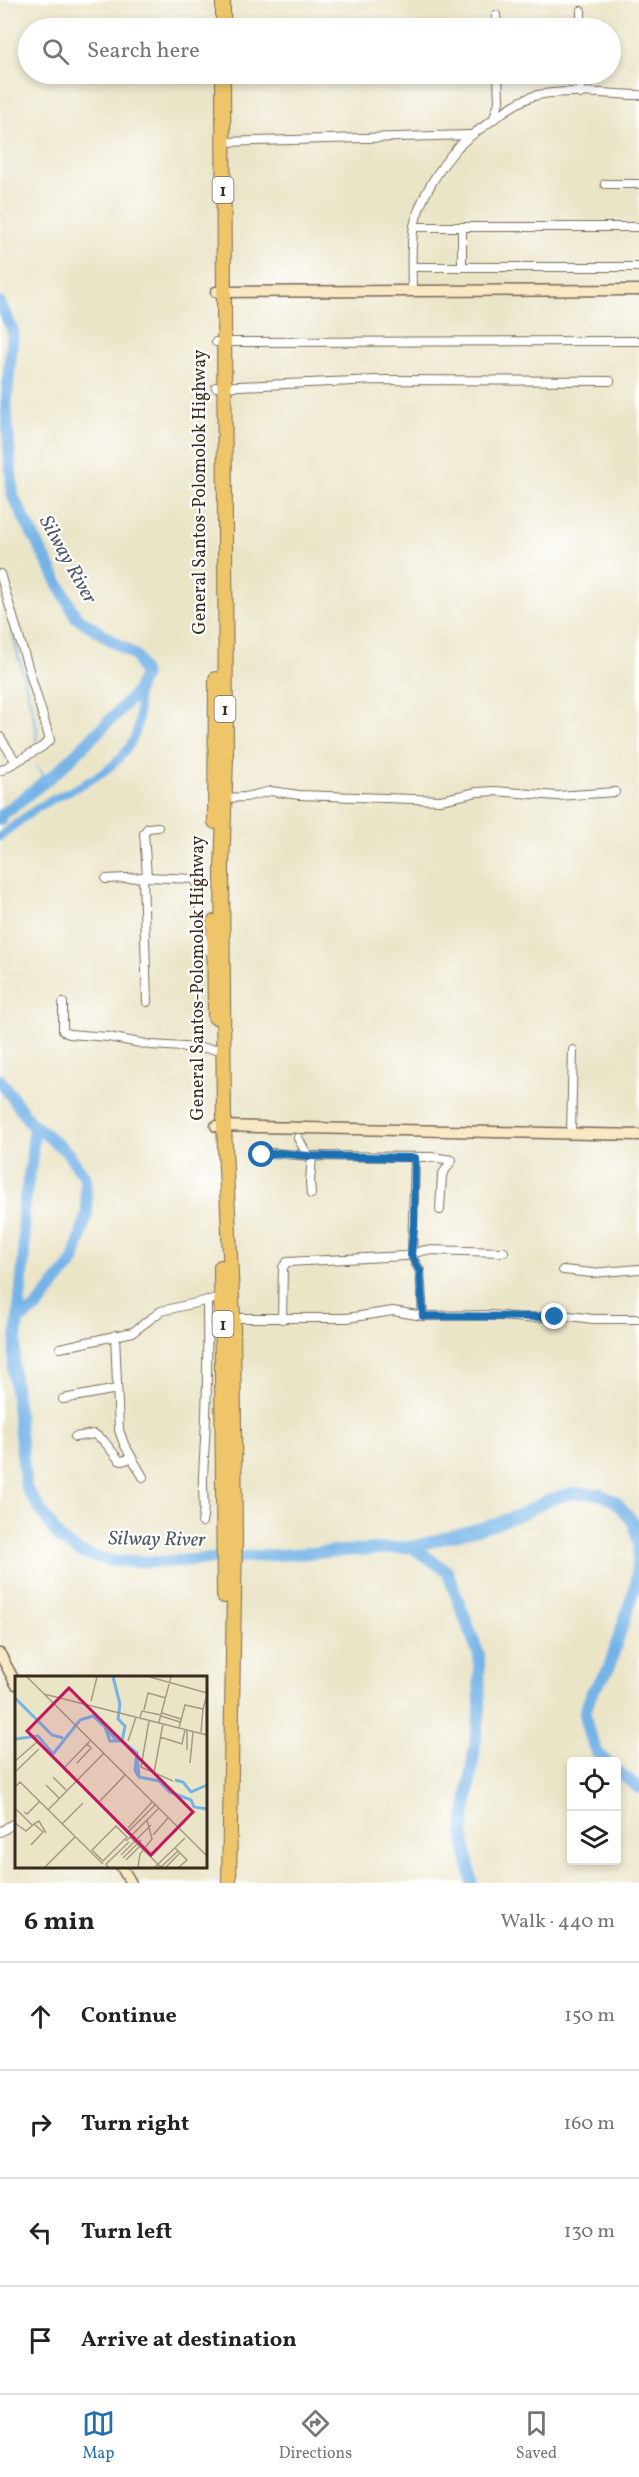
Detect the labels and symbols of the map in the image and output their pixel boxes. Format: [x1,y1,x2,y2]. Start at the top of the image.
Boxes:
road number: 1 [212,177,234,203]
street label: General Santos-Polomolok Highway [188,349,213,634]
water label: Silway River [31,511,103,610]
road number: 1 [214,696,236,722]
street label: General Santos-Polomolok Highway [186,835,211,1120]
route start [248,1141,274,1167]
route end [541,1303,567,1329]
road number: 1 [212,1311,234,1337]
water label: Silway River [108,1525,206,1555]
inset map [15,1676,207,1868]

